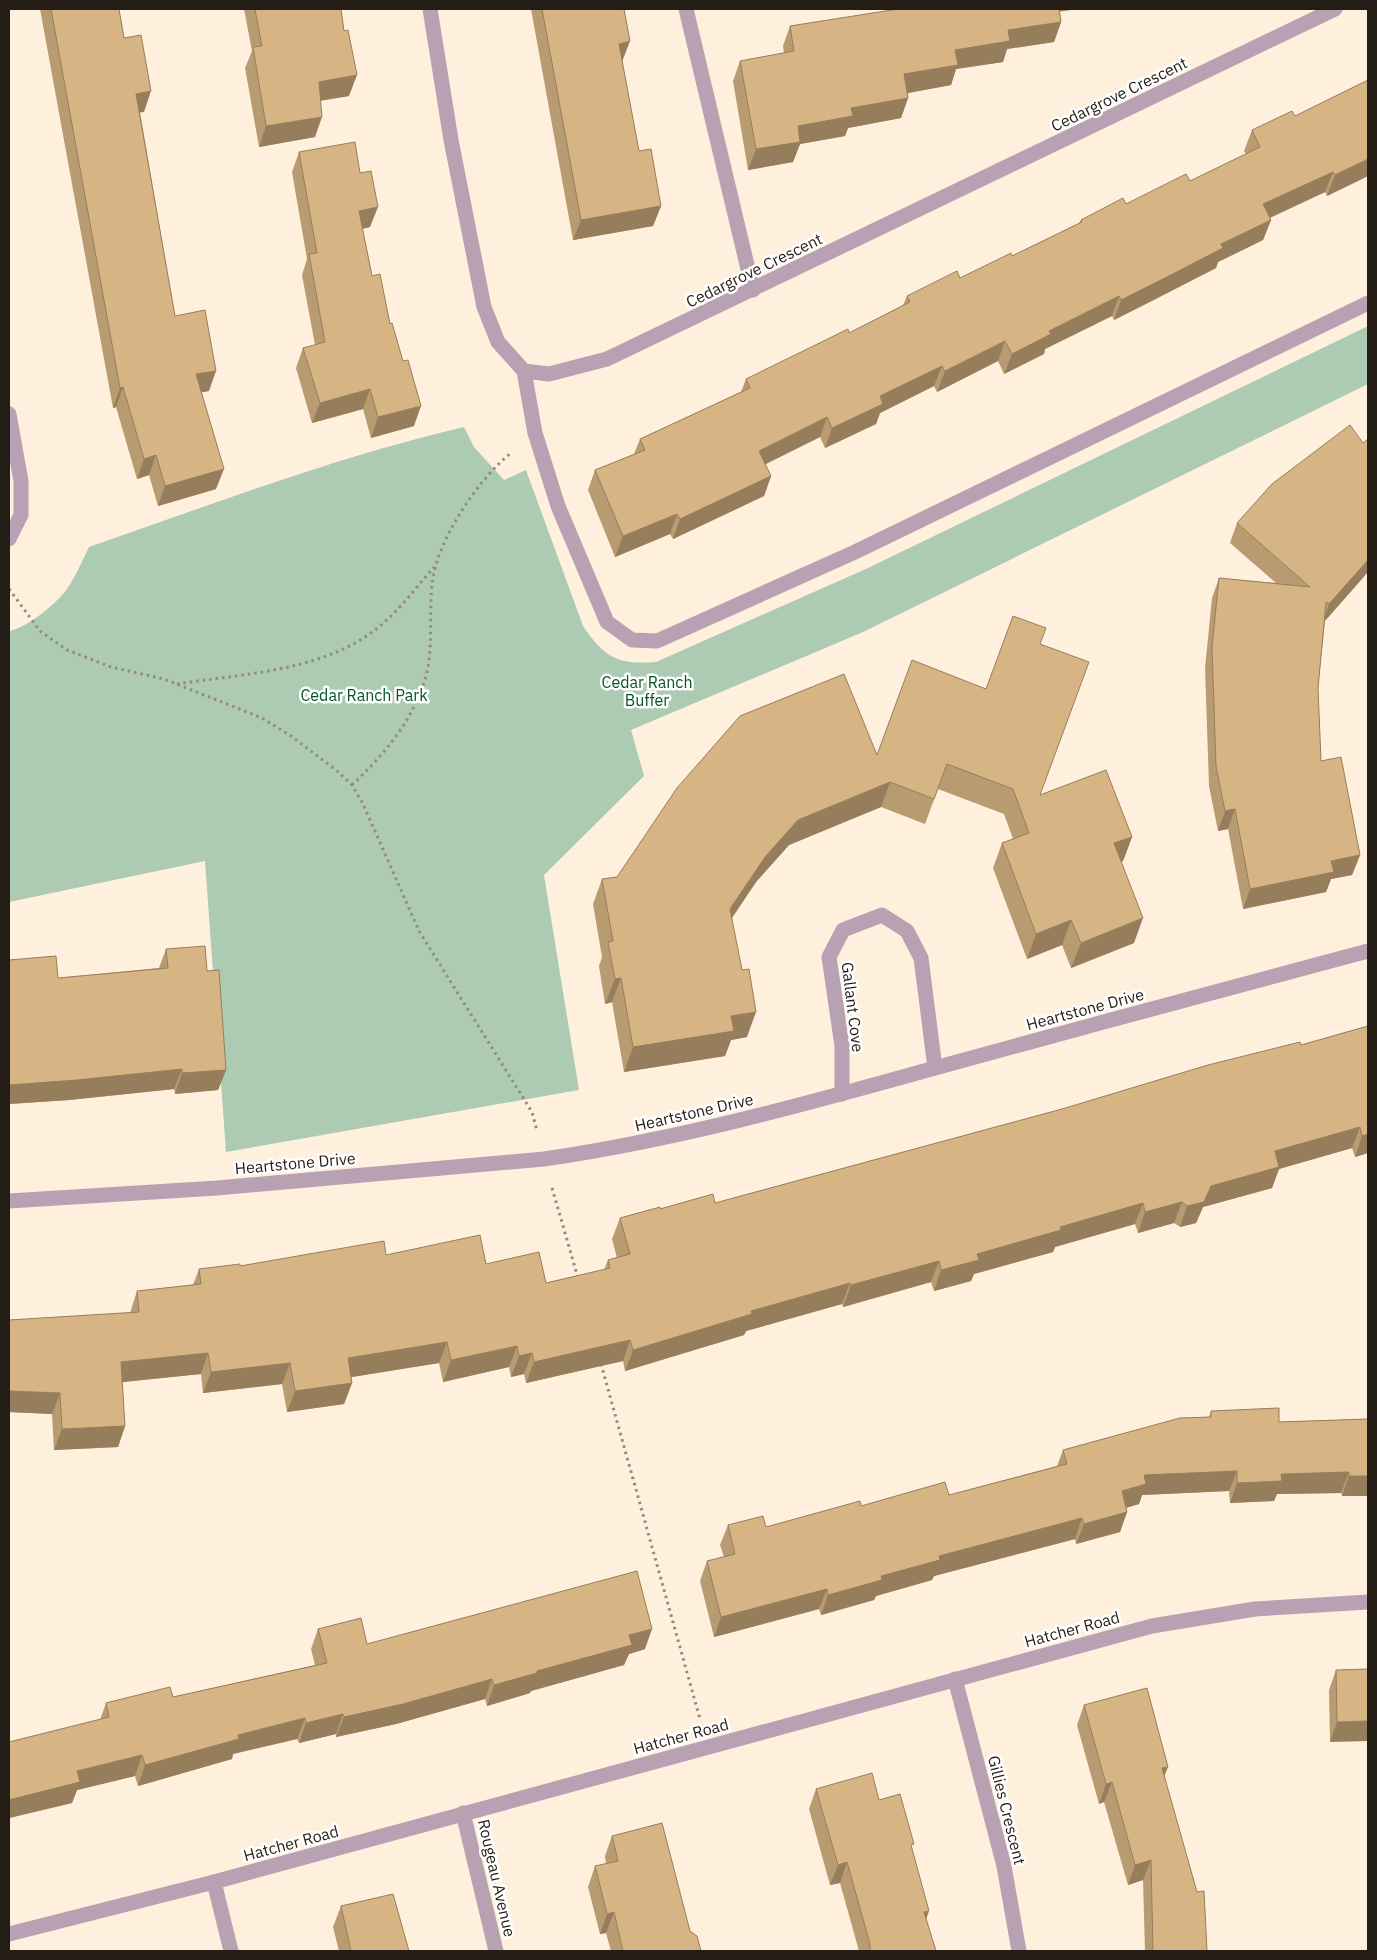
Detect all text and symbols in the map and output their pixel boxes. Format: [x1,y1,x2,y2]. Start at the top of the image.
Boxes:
street label: Cedargrove Crescent [1048,52,1190,136]
street label: Cedargrove Crescent [683,228,825,312]
park label: Cedar Ranch Buffer [601,672,693,710]
park label: Cedar Ranch Park [300,685,428,705]
street label: Gallant Cove [838,961,868,1053]
street label: Heartstone Drive [1024,984,1146,1034]
street label: Heartstone Drive [633,1089,755,1135]
street label: Heartstone Drive [234,1148,356,1178]
street label: Hatcher Road [1022,1607,1122,1651]
street label: Hatcher Road [631,1714,731,1758]
street label: Gillies Crescent [984,1753,1030,1867]
street label: Rougeau Avenue [474,1817,520,1939]
street label: Hatcher Road [241,1821,341,1865]

